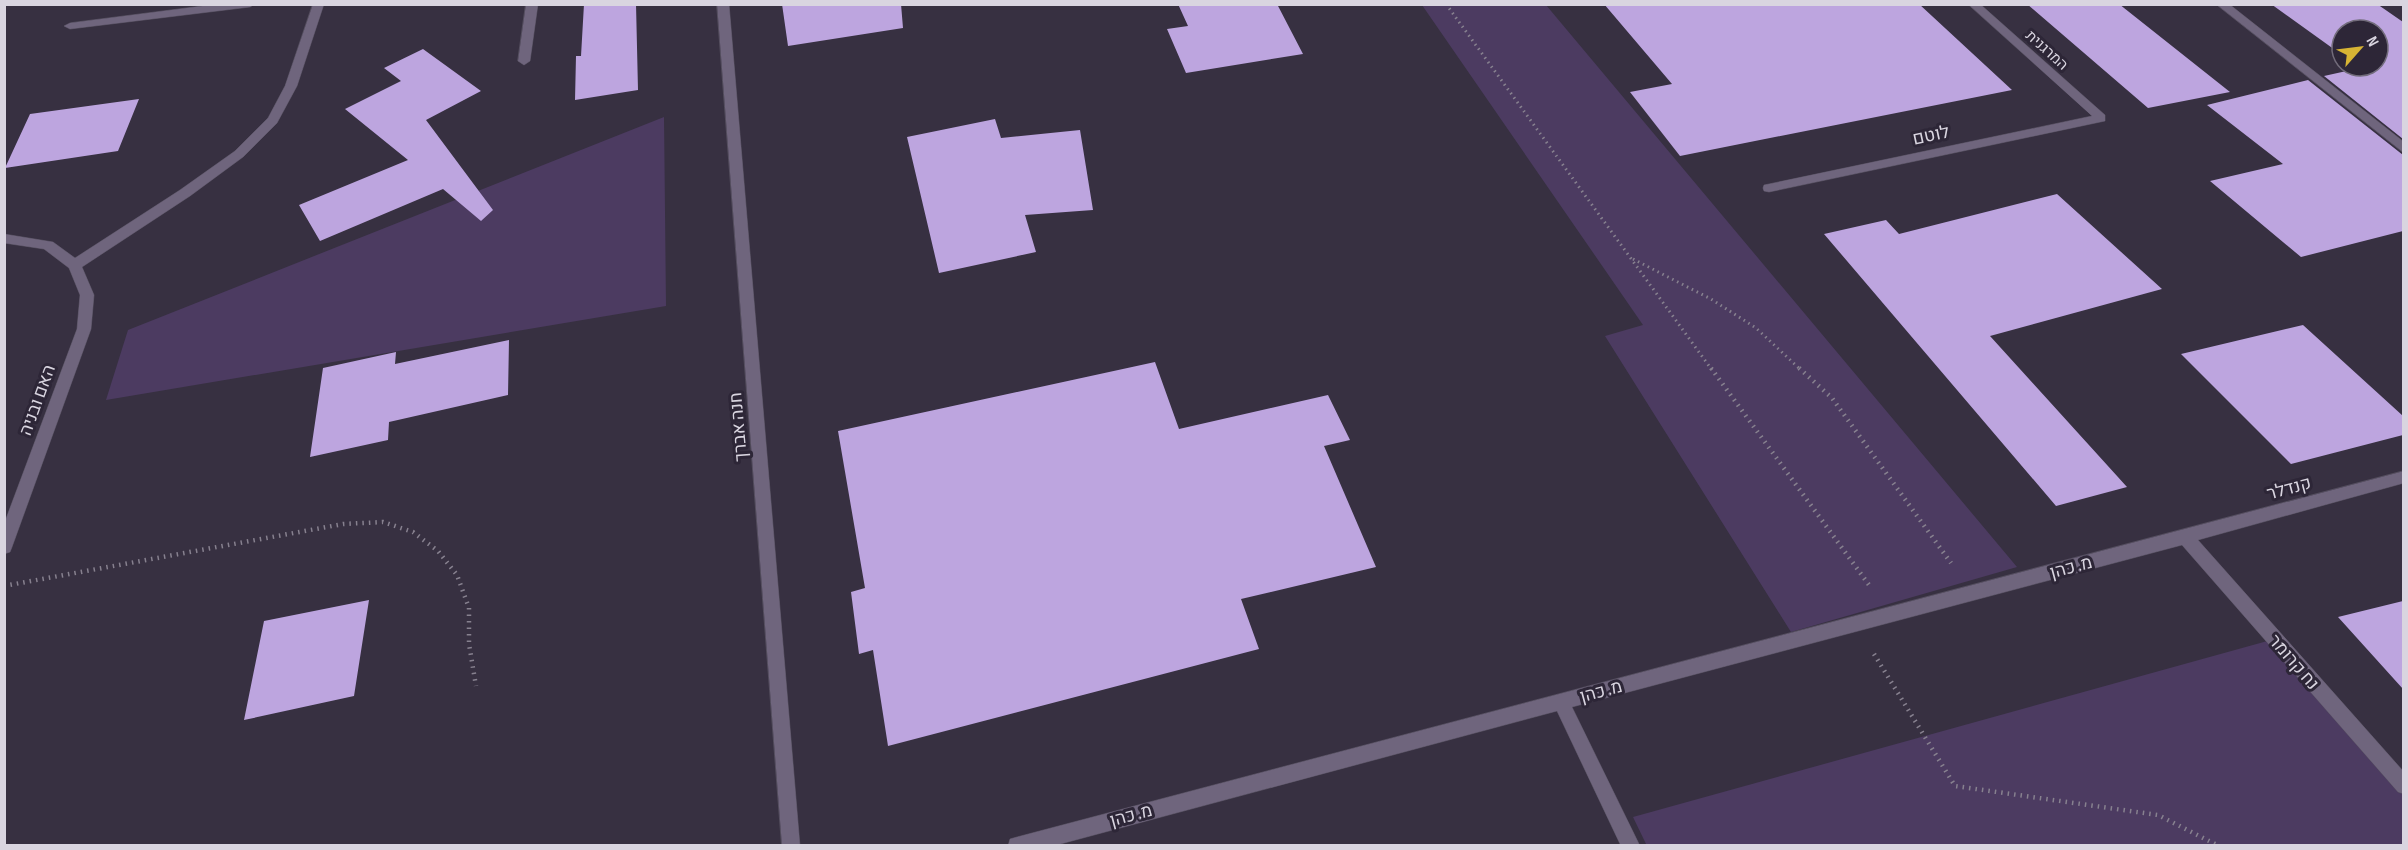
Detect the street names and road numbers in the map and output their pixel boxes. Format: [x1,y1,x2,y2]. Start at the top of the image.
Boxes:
street label: המרגנית [2021,26,2072,74]
street label: לוטם [1911,121,1951,150]
street label: האם ובניה [15,362,60,438]
street label: חנה אברך [725,391,752,463]
street label: קנדלר [2265,472,2314,504]
street label: מ. כהן [2048,552,2095,583]
street label: נח קרומר [2264,631,2323,694]
street label: מ. כהן [1578,676,1625,707]
street label: מ. כהן [1108,800,1155,831]

